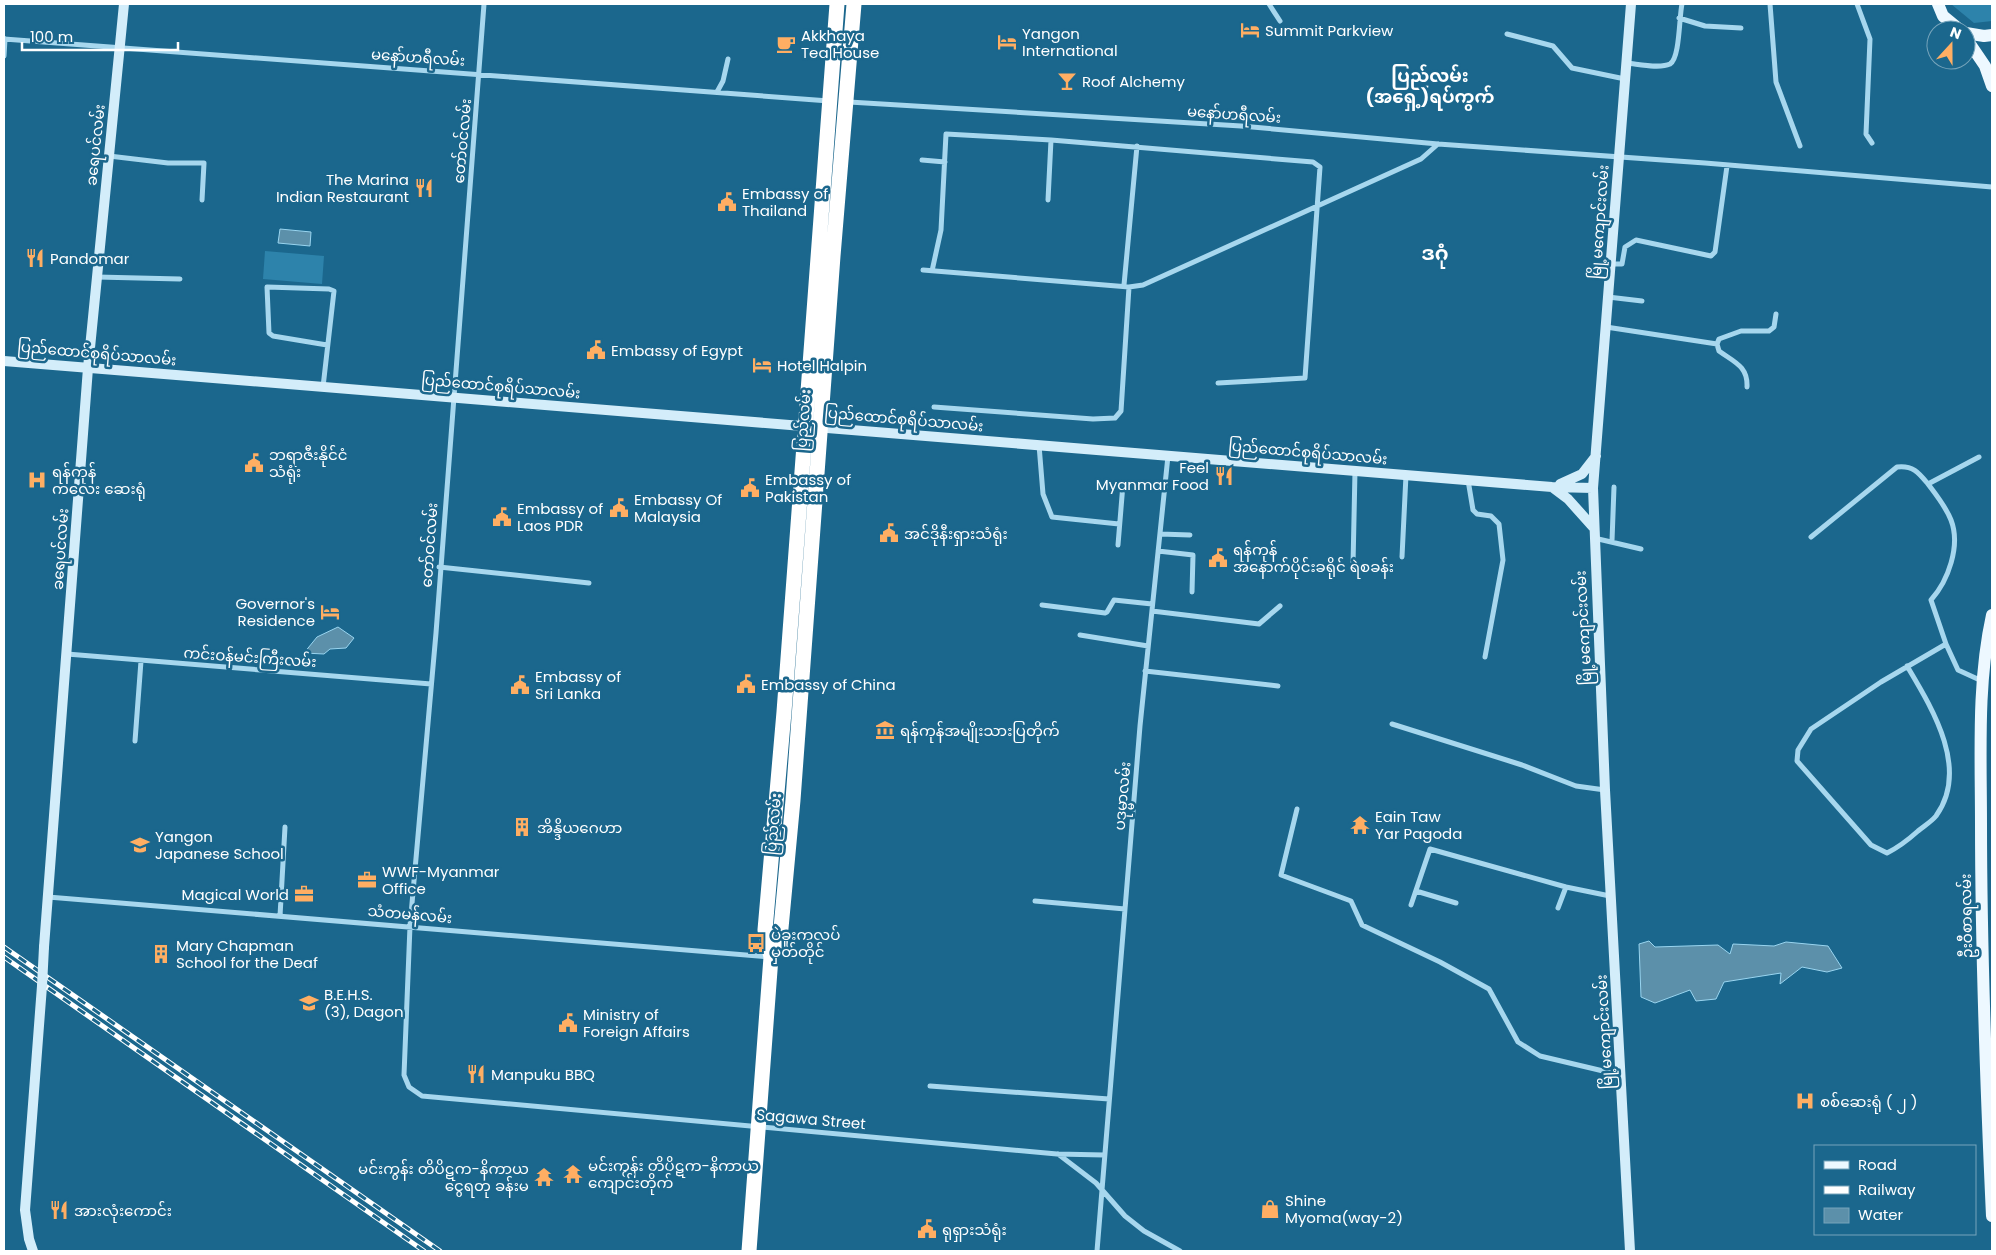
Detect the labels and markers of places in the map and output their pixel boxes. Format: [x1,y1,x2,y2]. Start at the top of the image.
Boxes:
hotel icon: Summit Parkview [1239,19,1261,41]
place label: Summit Parkview [1265,20,1394,41]
place label: Yangon International [1022,23,1118,61]
place label: Akkhaya Tea House [801,25,879,63]
hotel icon: Yangon International [996,31,1018,53]
cafe icon: Akkhaya Tea House [775,33,797,55]
bar icon: Roof Alchemy [1056,70,1078,92]
place label: Roof Alchemy [1082,71,1186,92]
place label: The Marina Indian Restaurant [276,169,409,207]
restaurant icon: The Marina Indian Restaurant [413,177,435,199]
place label: Embassy of Thailand [742,183,828,221]
public building icon: Embassy of Thailand [716,191,738,213]
restaurant icon: Pandomar [24,247,46,269]
place label: Pandomar [50,248,130,269]
public building icon: Embassy of Egypt [585,339,607,361]
place label: Embassy of Egypt [611,340,743,361]
hotel icon: Hotel Halpin [751,354,773,376]
place label: Hotel Halpin [777,355,867,376]
place label: ဘရာဇီးနိုင်ငံ သံရုံး [269,444,347,484]
public building icon: ဘရာဇီးနိုင်ငံ သံရုံး [243,452,265,474]
place label: Feel Myanmar Food [1096,457,1209,495]
place label: ရန်ကုန် ကလေး ဆေးရုံ [52,461,146,501]
restaurant icon: Feel Myanmar Food [1213,465,1235,487]
hospital icon: ရန်ကုန် ကလေး ဆေးရုံ [26,469,48,491]
place label: Embassy of Pakistan [765,469,851,507]
public building icon: Embassy of Pakistan [739,477,761,499]
place label: Embassy Of Malaysia [634,489,722,527]
public building icon: Embassy Of Malaysia [608,497,630,519]
place label: Embassy of Laos PDR [517,498,603,536]
public building icon: Embassy of Laos PDR [491,506,513,528]
public building icon: အင်ဒိုနီးရှားသံရုံး [878,522,900,544]
place label: အင်ဒိုနီးရှားသံရုံး [904,523,1008,546]
place label: ရန်ကုန် အနောက်ပိုင်းခရိုင် ရဲစခန်း [1233,539,1394,579]
public building icon: ရန်ကုန် အနောက်ပိုင်းခရိုင် ရဲစခန်း [1207,547,1229,569]
place label: Governor's Residence [235,593,315,631]
hotel icon: Governor's Residence [319,601,341,623]
place label: Embassy of Sri Lanka [535,666,621,704]
public building icon: Embassy of China [735,673,757,695]
public building icon: Embassy of Sri Lanka [509,674,531,696]
place label: Embassy of China [761,674,896,695]
museum icon: ရန်ကုန်အမျိုးသားပြတိုက် [874,719,896,741]
place label: ရန်ကုန်အမျိုးသားပြတိုက် [900,720,1060,743]
place label: Eain Taw Yar Pagoda [1375,806,1462,844]
temple icon: Eain Taw Yar Pagoda [1349,814,1371,836]
building icon: အိန္ဒိယဂေဟာ [511,816,533,838]
place label: အိန္ဒိယဂေဟာ [537,817,623,840]
place label: Yangon Japanese School [155,826,284,864]
school or university icon: Yangon Japanese School [129,834,151,856]
place label: WWF-Myanmar Office [382,861,500,899]
office icon: WWF-Myanmar Office [356,869,378,891]
office icon: Magical World [293,883,315,905]
place label: Magical World [182,884,289,905]
place label: ပဲခူးကလပ် မှတ်တိုင် [771,924,840,964]
bus stop icon: ပဲခူးကလပ် မှတ်တိုင် [745,932,767,954]
place label: Mary Chapman School for the Deaf [176,935,318,973]
building icon: Mary Chapman School for the Deaf [150,943,172,965]
place label: B.E.H.S. (3), Dagon [324,984,404,1022]
school or university icon: B.E.H.S. (3), Dagon [298,992,320,1014]
place label: Ministry of Foreign Affairs [583,1004,690,1042]
public building icon: Ministry of Foreign Affairs [557,1012,579,1034]
restaurant icon: Manpuku BBQ [465,1063,487,1085]
place label: Manpuku BBQ [491,1064,595,1085]
hospital icon: စစ်ဆေးရုံ ( ၂ ) [1794,1090,1816,1112]
place label: စစ်ဆေးရုံ ( ၂ ) [1820,1091,1918,1114]
place label: မင်းကွန်း တိပိဋက-နိကာယ ကျောင်းတိုက် [588,1155,759,1195]
place label: မင်းကွန်း တိပိဋက-နိကာယ ငွေရတု ခန်းမ [358,1158,529,1198]
temple icon: မင်းကွန်း တိပိဋက-နိကာယ ကျောင်းတိုက် [562,1163,584,1185]
temple icon: မင်းကွန်း တိပိဋက-နိကာယ ငွေရတု ခန်းမ [533,1166,555,1188]
place label: Shine Myoma(way-2) [1285,1190,1403,1228]
shop icon: Shine Myoma(way-2) [1259,1198,1281,1220]
restaurant icon: အားလုံးကောင်း [48,1199,70,1221]
place label: အားလုံးကောင်း [74,1200,172,1223]
public building icon: ရုရှားသံရုံး [916,1218,938,1240]
place label: ရုရှားသံရုံး [942,1219,1007,1242]

